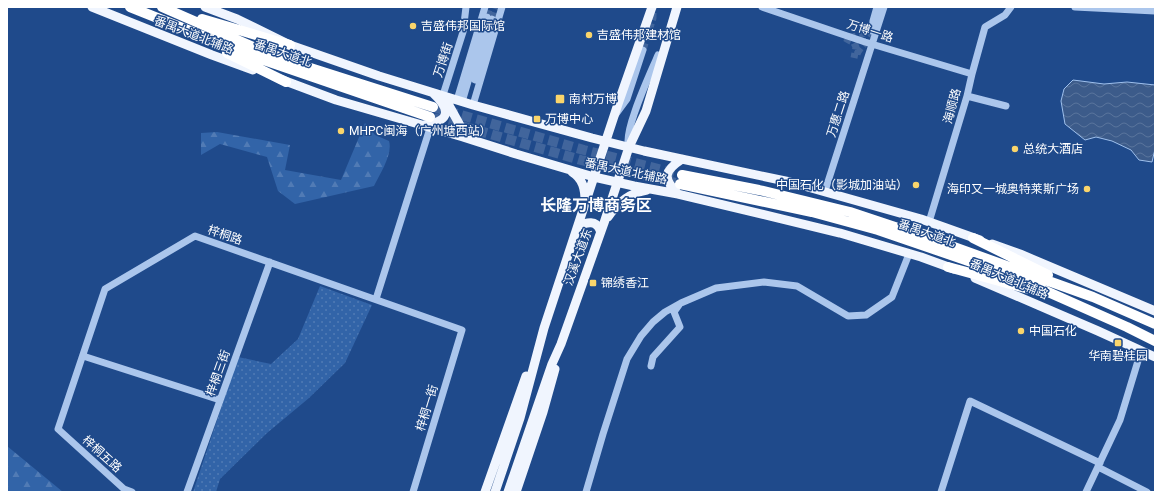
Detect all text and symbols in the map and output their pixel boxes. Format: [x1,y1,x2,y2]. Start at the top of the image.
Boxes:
street label: 番禺大道北辅路 [152,13,236,57]
street label: 万博一路 [845,17,895,45]
place label: 吉盛伟邦国际馆 [421,19,505,33]
marker: 吉盛伟邦国际馆 [408,21,418,31]
place label: 吉盛伟邦建材馆 [597,28,681,42]
marker: 吉盛伟邦建材馆 [584,30,594,40]
street label: 番禺大道北 [252,37,314,69]
street label: 万博街 [431,41,455,79]
street label: 海顺路 [941,87,963,125]
street label: 万惠二路 [824,89,852,139]
place label: 南村万博 [569,92,617,106]
marker: 南村万博 [554,93,566,105]
place label: 万博中心 [545,112,593,126]
marker: 万博中心 [532,114,542,124]
place label: MHPC闽海（广州塘西站） [349,124,491,138]
marker: MHPC闽海（广州塘西站） [336,126,346,136]
place label: 总统大酒店 [1023,142,1083,156]
marker: 总统大酒店 [1010,144,1020,154]
street label: 番禺大道北辅路 [583,155,669,187]
place label: 中国石化（影城加油站） [776,178,908,192]
marker: 中国石化（影城加油站） [911,180,921,190]
place label: 海印又一城奥特莱斯广场 [947,182,1079,196]
marker: 海印又一城奥特莱斯广场 [1082,184,1092,194]
district label: 长隆万博商务区 [540,196,652,215]
street label: 番禺大道北 [896,217,958,249]
street label: 梓桐路 [206,223,244,247]
street label: 汉溪大道东 [561,226,595,288]
street label: 番禺大道北辅路 [968,256,1050,302]
place label: 锦绣香江 [601,276,649,290]
marker: 锦绣香江 [588,278,598,288]
place label: 中国石化 [1029,324,1077,338]
marker: 中国石化 [1016,326,1026,336]
marker: 华南碧桂园 [1113,338,1123,348]
street label: 梓桐三街 [203,348,233,398]
place label: 华南碧桂园 [1088,349,1148,363]
street label: 梓桐一街 [413,383,441,433]
street label: 梓桐五路 [79,433,125,475]

